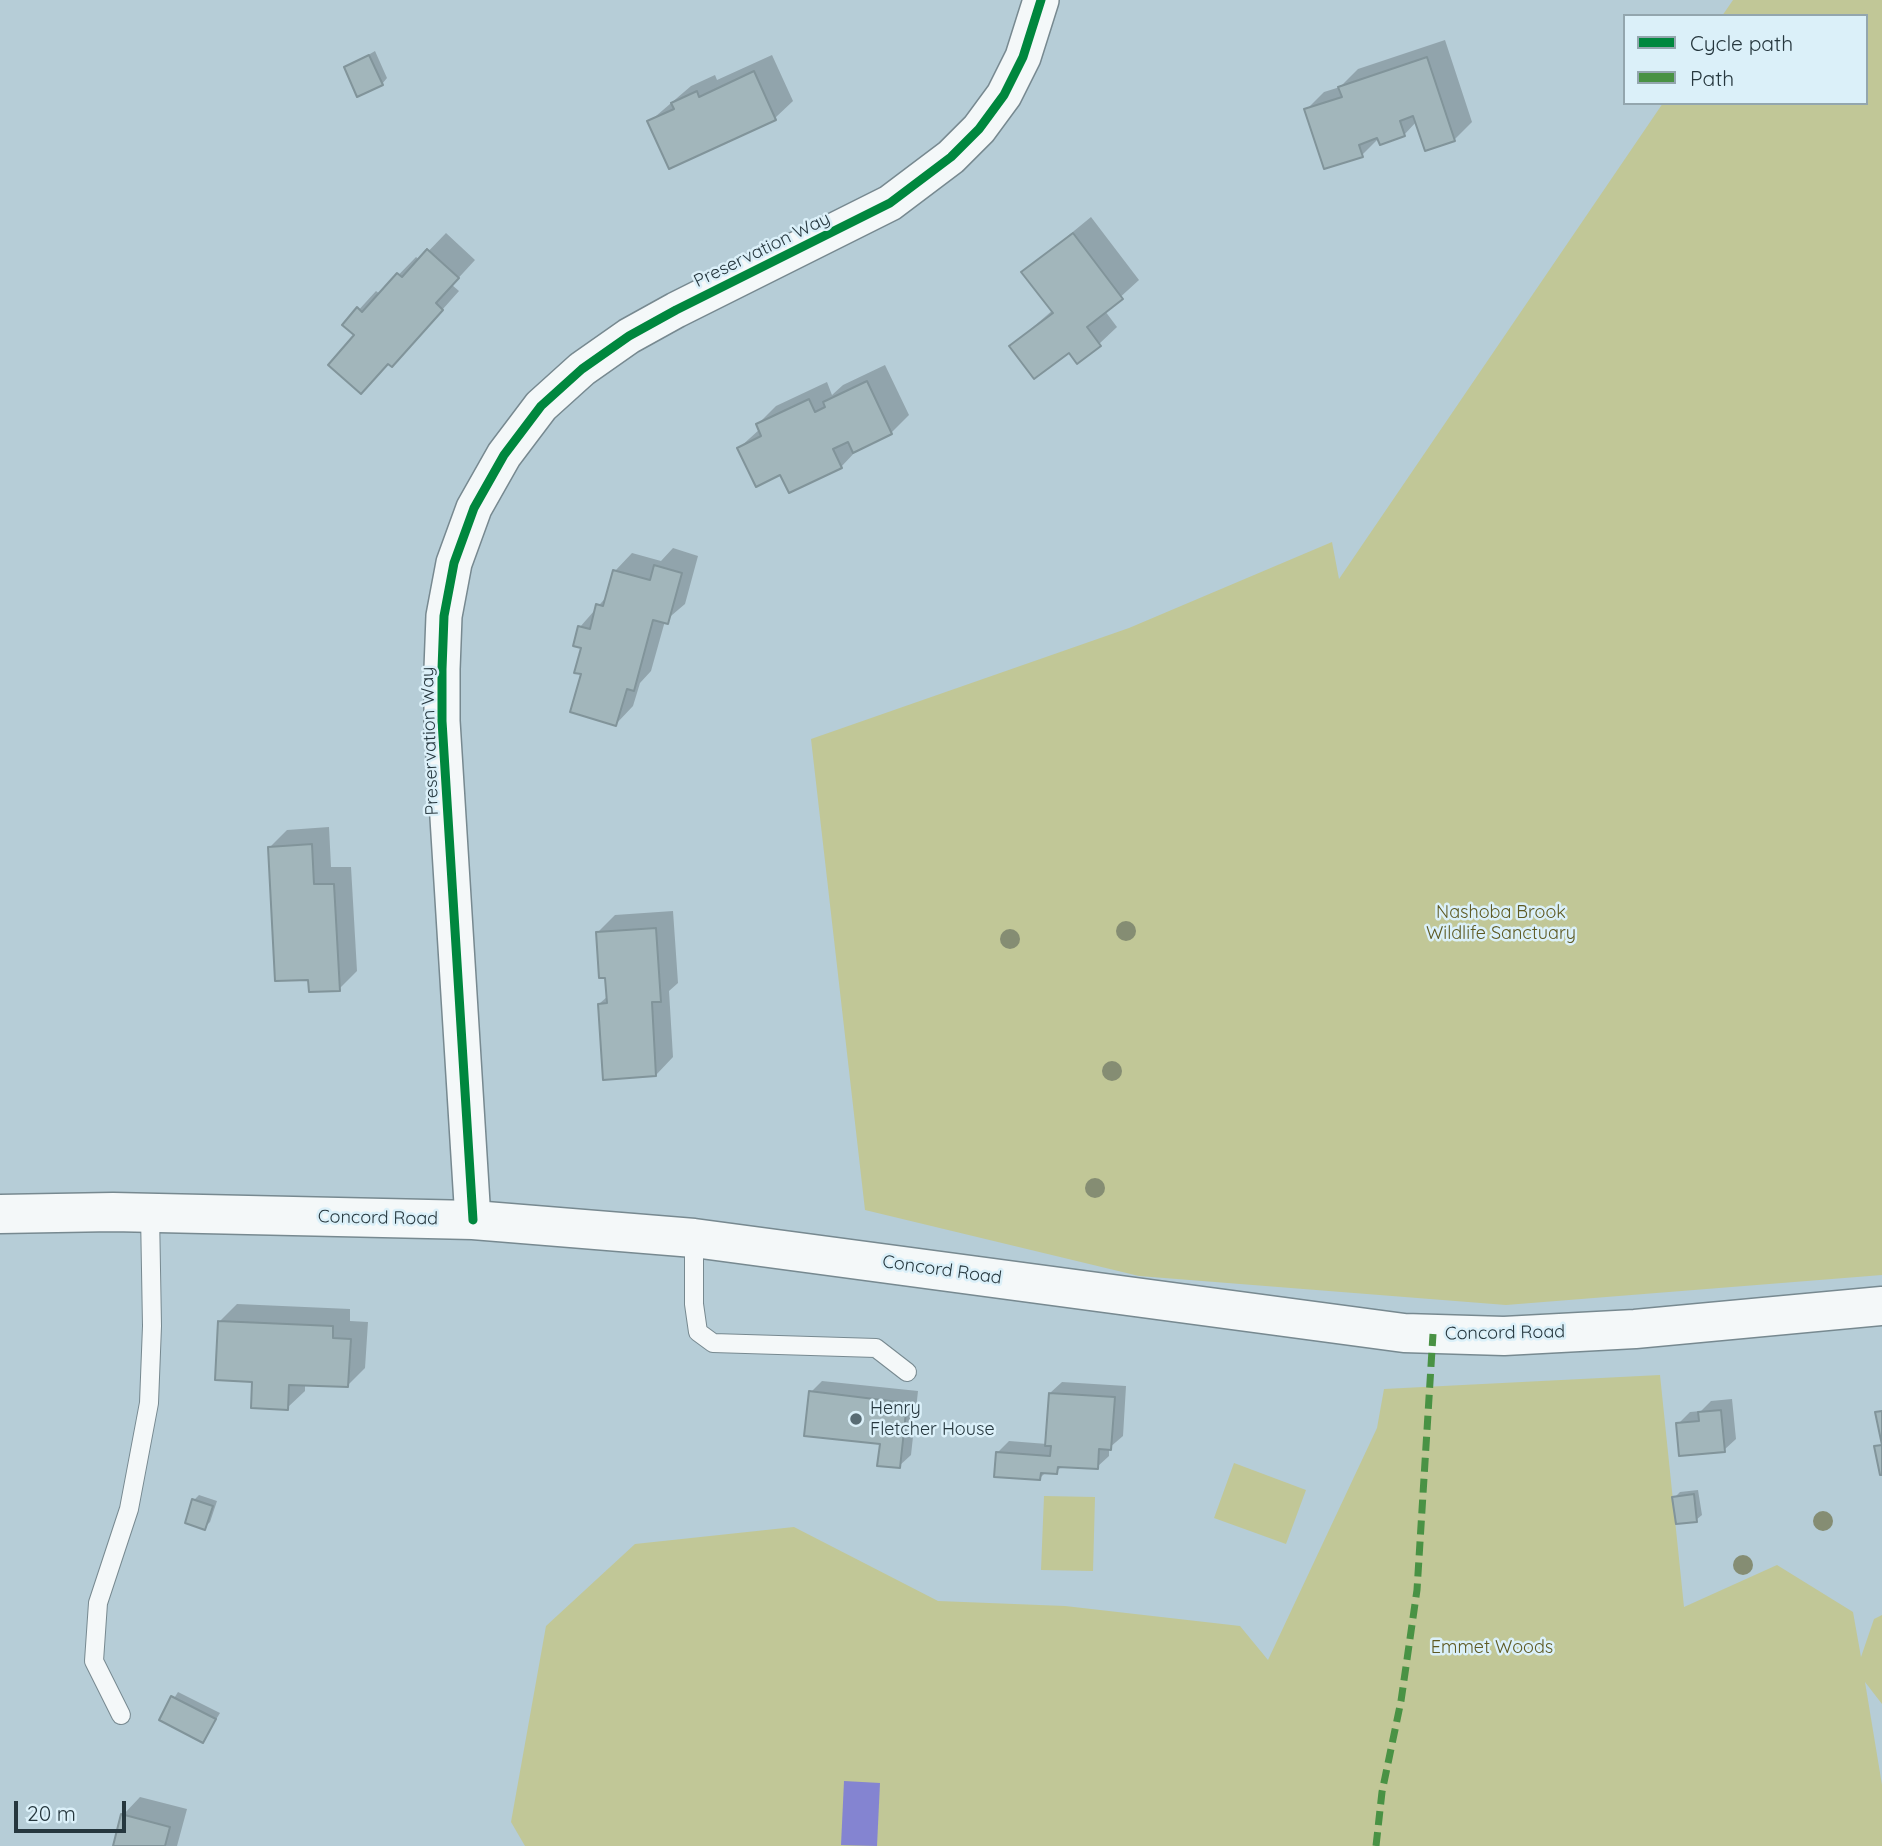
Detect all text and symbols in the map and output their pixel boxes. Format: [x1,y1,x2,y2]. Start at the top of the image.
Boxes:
legend [1623,14,1868,105]
text: Cycle path [1690,30,1793,56]
text: Path [1690,65,1734,91]
street label: Preservation Way [690,208,834,292]
street label: Preservation Way [417,666,443,816]
park label: Nashoba Brook Wildlife Sanctuary [1426,902,1576,944]
street label: Concord Road [318,1206,438,1230]
street label: Concord Road [881,1251,1003,1289]
street label: Concord Road [1445,1321,1565,1345]
place label: Henry Fletcher House [870,1398,995,1440]
marker: Henry Fletcher House [848,1411,864,1427]
park label: Emmet Woods [1431,1637,1553,1659]
scale bar [18,1786,130,1830]
text: 20 m [27,1800,76,1826]

